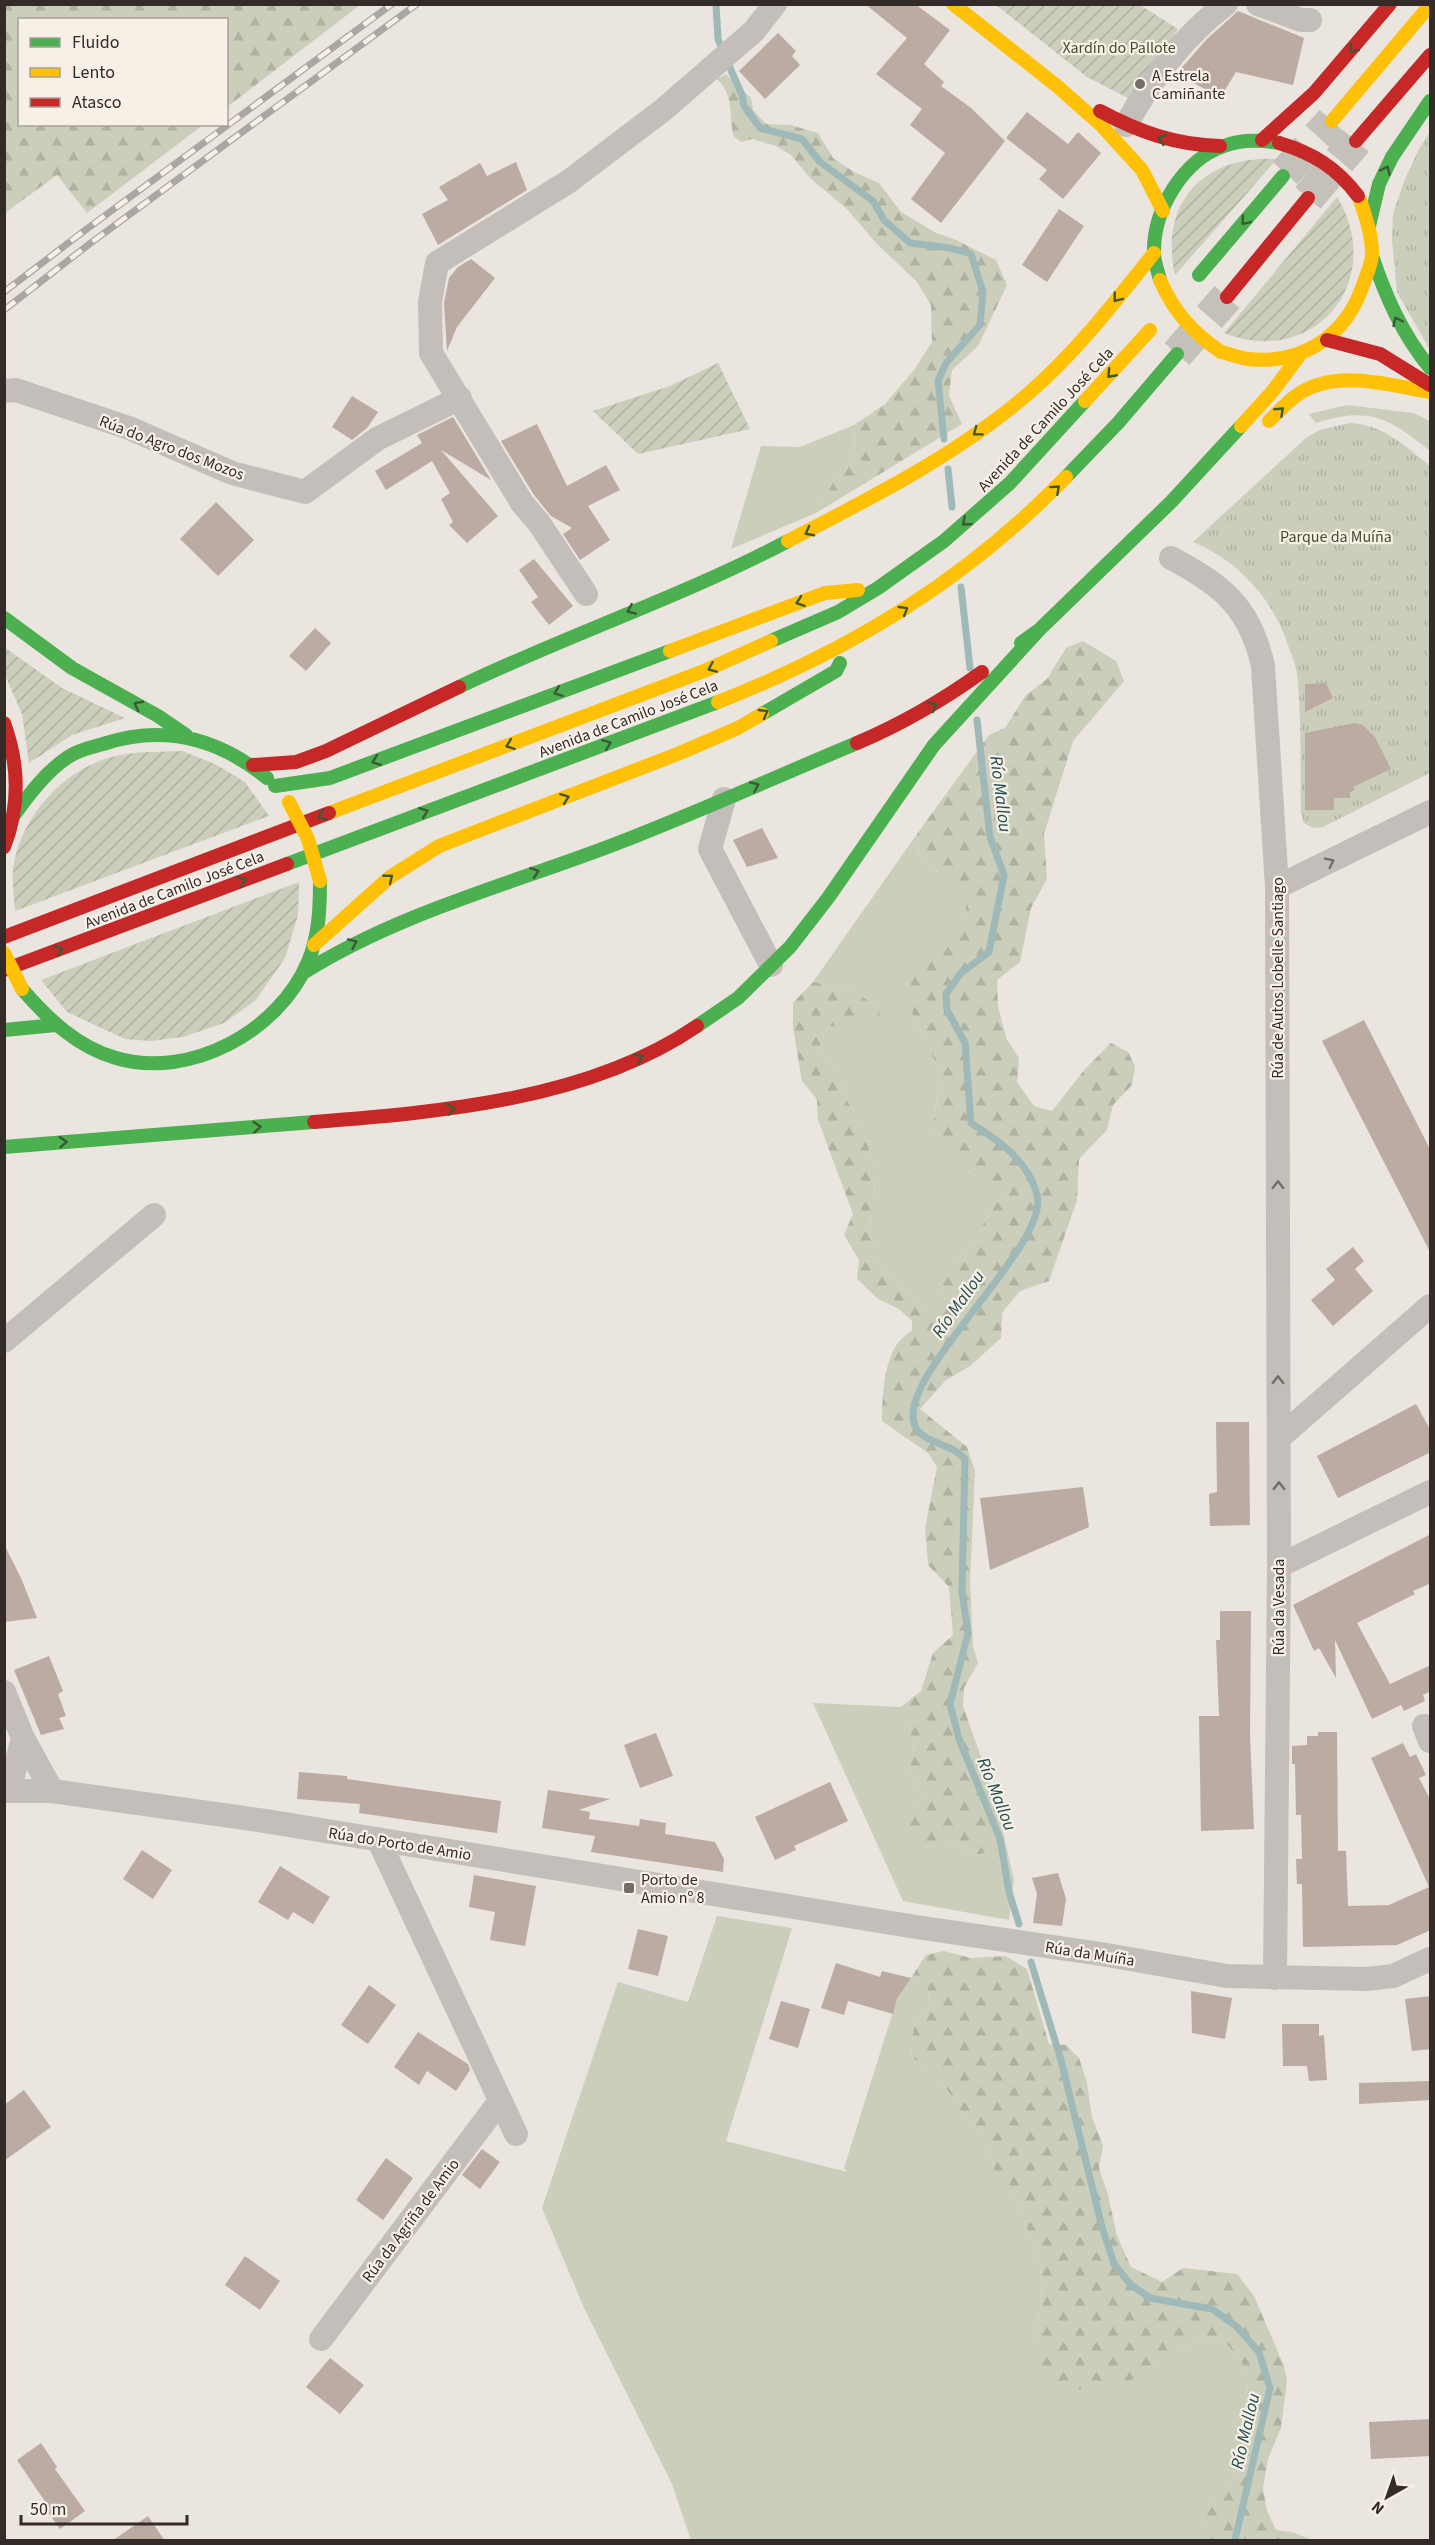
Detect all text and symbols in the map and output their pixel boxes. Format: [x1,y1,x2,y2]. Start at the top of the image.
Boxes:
legend [18,18,228,126]
text: Fluido [72,30,119,55]
park label: Xardín do Pallote [1062,37,1176,59]
one-way arrow [1349,42,1360,53]
text: Lento [72,60,115,85]
place label: A Estrela Camiñante [1152,65,1225,105]
marker: A Estrela Camiñante [1133,77,1147,91]
text: Atasco [72,90,121,115]
one-way arrow [1157,134,1168,146]
one-way arrow [1378,165,1390,176]
one-way arrow [1241,214,1252,225]
one-way arrow [1113,291,1124,302]
one-way arrow [1392,316,1404,327]
street label: Avenida de Camilo José Cela [973,343,1119,497]
one-way arrow [1107,367,1118,377]
one-way arrow [1273,407,1283,418]
street label: Rúa do Agro dos Mozos [96,410,247,486]
one-way arrow [972,425,983,436]
one-way arrow [1049,485,1060,496]
one-way arrow [963,515,973,526]
one-way arrow [805,525,815,536]
park label: Parque da Muíña [1280,526,1392,548]
one-way arrow [795,595,806,608]
one-way arrow [626,603,637,615]
one-way arrow [898,606,908,617]
one-way arrow [707,660,718,672]
street label: Avenida de Camilo José Cela [536,675,721,763]
one-way arrow [554,685,565,697]
one-way arrow [133,701,144,712]
one-way arrow [927,702,937,713]
one-way arrow [758,709,768,721]
one-way arrow [505,738,516,750]
one-way arrow [601,738,612,751]
one-way arrow [371,753,382,766]
water label: Río Mallou [983,754,1018,834]
one-way arrow [749,781,760,793]
one-way arrow [559,792,570,805]
one-way arrow [418,807,429,820]
one-way arrow [317,809,328,822]
street label: Avenida de Camilo José Cela [82,846,267,934]
one-way arrow [1323,857,1334,869]
one-way arrow [529,866,539,879]
one-way arrow [382,875,393,886]
one-way arrow [236,876,247,888]
street label: Rúa de Autos Lobelle Santiago [1267,877,1289,1079]
one-way arrow [347,938,358,950]
one-way arrow [53,944,64,957]
one-way arrow [633,1053,644,1065]
one-way arrow [446,1103,456,1116]
one-way arrow [253,1121,262,1134]
one-way arrow [58,1136,67,1149]
one-way arrow [1272,1180,1284,1189]
water label: Río Mallou [926,1266,991,1343]
one-way arrow [1272,1375,1284,1384]
one-way arrow [1273,1482,1285,1491]
street label: Rúa da Vesada [1268,1559,1290,1655]
water label: Río Mallou [971,1754,1023,1835]
street label: Rúa do Porto de Amio [327,1822,473,1866]
place label: Porto de Amio nº 8 [641,1869,705,1909]
marker: Porto de Amio nº 8 [622,1881,636,1895]
street label: Rúa da Muíña [1044,1936,1136,1972]
street label: Rúa da Agriña de Amio [357,2154,465,2287]
water label: Río Mallou [1225,2391,1266,2471]
north arrow [1357,2467,1417,2527]
scale bar [21,2488,188,2526]
text: N [1367,2496,1389,2520]
text: 50 m [30,2497,66,2522]

